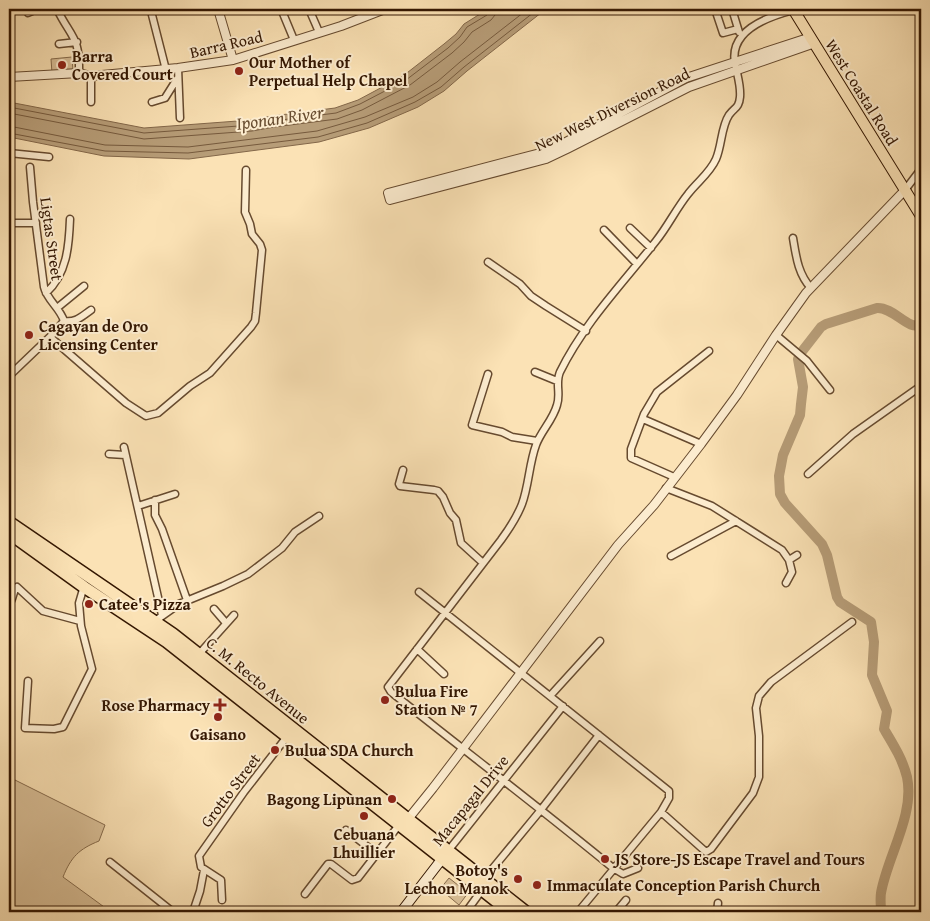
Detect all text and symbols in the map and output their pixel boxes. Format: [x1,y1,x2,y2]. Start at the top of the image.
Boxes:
street label: Barra Road [187,24,265,64]
street label: West Coastal Road [820,34,905,150]
place label: Barra Covered Court [72,44,173,86]
place label: Our Mother of Perpetual Help Chapel [249,50,408,92]
marker: Barra Covered Court [56,59,68,71]
street label: New West Diversion Road [530,61,694,157]
marker: Our Mother of Perpetual Help Chapel [233,65,245,77]
water label: Iponan River [235,98,327,137]
street label: Ligtas Street [34,196,70,283]
place label: Cagayan de Oro Licensing Center [39,314,158,356]
marker: Cagayan de Oro Licensing Center [23,329,35,341]
place label: Catee's Pizza [99,592,191,616]
marker: Catee's Pizza [83,598,95,610]
street label: C. M. Recto Avenue [201,631,315,729]
place label: Bulua Fire Station № 7 [395,679,478,721]
place label: Rose Pharmacy [102,693,211,717]
marker: Bulua Fire Station № 7 [379,694,391,706]
marker: Rose Pharmacy [214,699,226,711]
marker: Gaisano [212,711,224,723]
place label: Gaisano [190,722,246,746]
place label: Bulua SDA Church [285,738,414,762]
marker: Bulua SDA Church [269,744,281,756]
street label: Grotto Street [194,748,266,832]
street label: Macapagal Drive [426,749,514,851]
place label: Bagong Lipunan [267,787,383,811]
marker: Bagong Lipunan [386,793,398,805]
marker: Cebuana Lhuillier [358,810,370,822]
place label: Cebuana Lhuillier [333,822,396,864]
place label: JS Store-JS Escape Travel and Tours [612,847,865,871]
marker: JS Store-JS Escape Travel and Tours [599,853,611,865]
place label: Botoy's Lechon Manok [405,858,509,900]
marker: Botoy's Lechon Manok [512,873,524,885]
place label: Immaculate Conception Parish Church [547,873,821,897]
marker: Immaculate Conception Parish Church [531,879,543,891]

